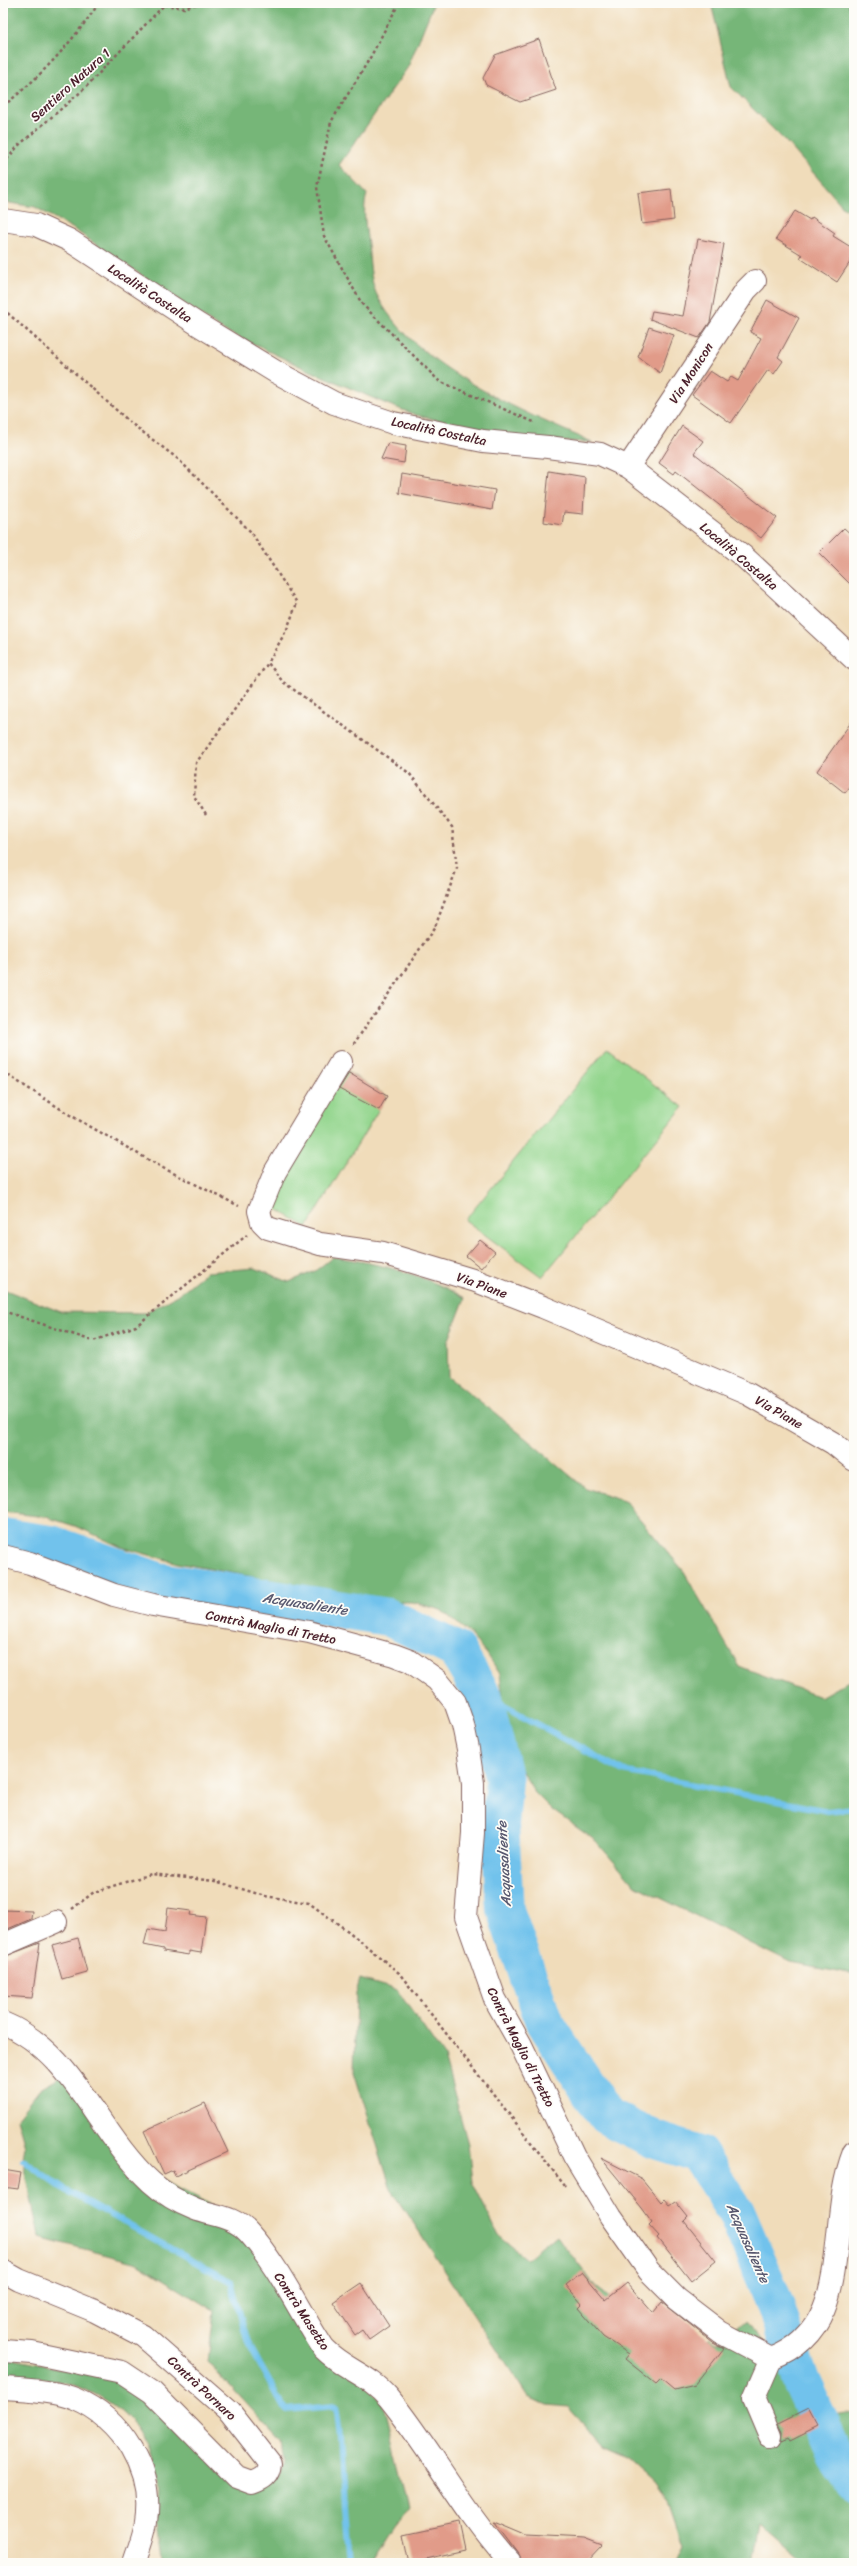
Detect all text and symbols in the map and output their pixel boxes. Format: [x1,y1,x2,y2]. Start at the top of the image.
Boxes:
street label: Sentiero Natura 1 [25,42,116,128]
street label: Località Costalta [103,257,197,329]
street label: Via Monicon [662,338,720,408]
street label: Località Costalta [389,410,489,452]
street label: Località Costalta [694,516,784,596]
street label: Via Piane [453,1265,511,1305]
street label: Via Piane [750,1389,808,1435]
water label: Acquasaliente [260,1585,350,1623]
street label: Contrà Maglio di Tretto [204,1603,339,1651]
water label: Acquasaliente [489,1820,519,1908]
street label: Contrà Maglio di Tretto [481,1983,562,2112]
water label: Acquasaliente [719,2198,777,2288]
street label: Contrà Masetto [268,2267,336,2355]
street label: Contrà Pornaro [162,2350,242,2427]

